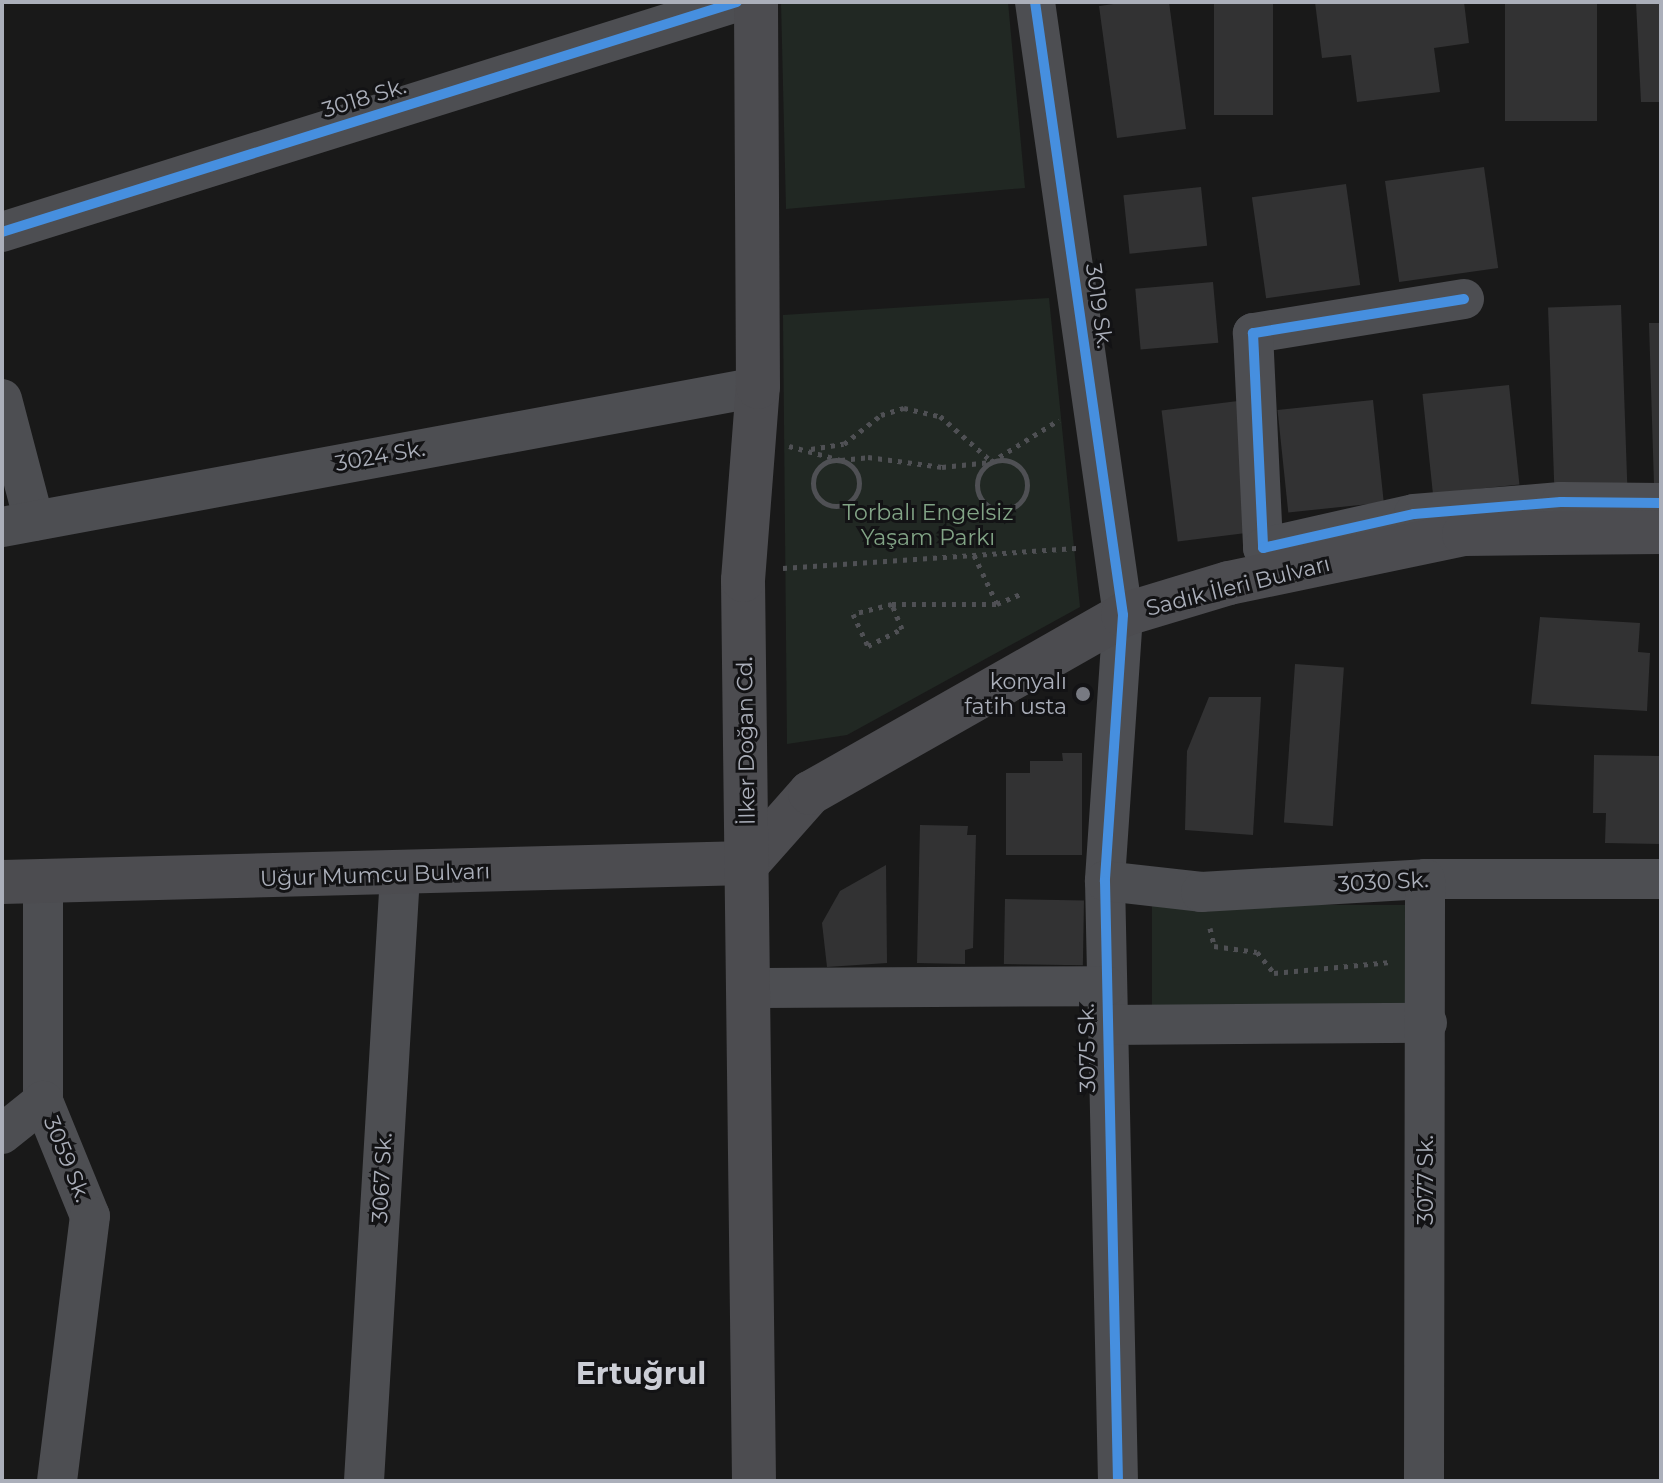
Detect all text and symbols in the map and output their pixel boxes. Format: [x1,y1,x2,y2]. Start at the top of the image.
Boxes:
street label: 3018 Sk. [319,73,409,123]
street label: 3019 Sk. [1080,262,1118,350]
street label: 3024 Sk. [333,435,427,477]
park label: Torbalı Engelsiz Yaşam Parkı [842,499,1014,550]
street label: Sadık İleri Bulvarı [1143,550,1333,622]
street label: İlker Doğan Cd. [731,657,761,825]
place label: konyalı fatih usta [964,668,1067,720]
marker: konyalı fatih usta [1074,685,1092,703]
street label: Uğur Mumcu Bulvarı [259,858,491,892]
street label: 3030 Sk. [1337,866,1429,898]
street label: 3075 Sk. [1073,1003,1101,1093]
street label: 3059 Sk. [38,1112,96,1206]
street label: 3067 Sk. [366,1132,398,1224]
street label: 3077 Sk. [1413,1135,1439,1225]
district label: Ertuğrul [576,1356,706,1392]

